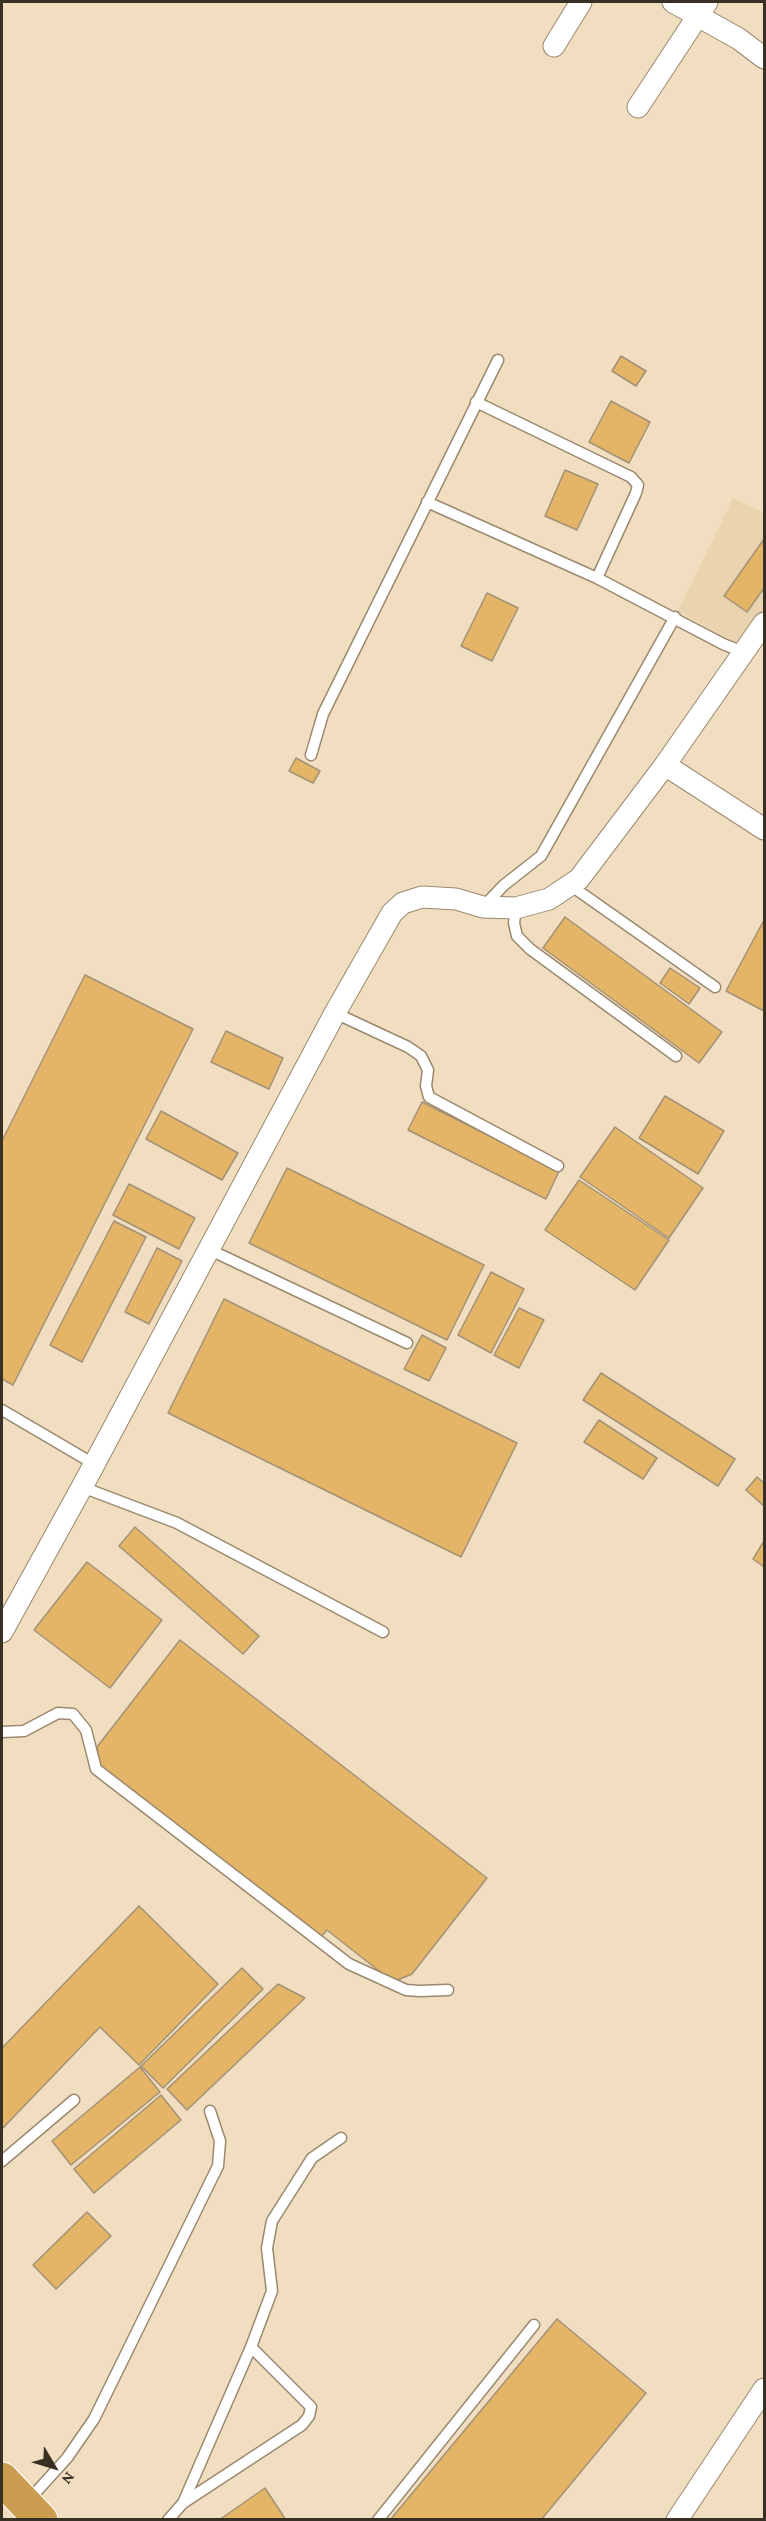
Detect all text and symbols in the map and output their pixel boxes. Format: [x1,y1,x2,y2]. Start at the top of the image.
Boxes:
north arrow [24,2437,84,2497]
text: N [59,2469,79,2488]

